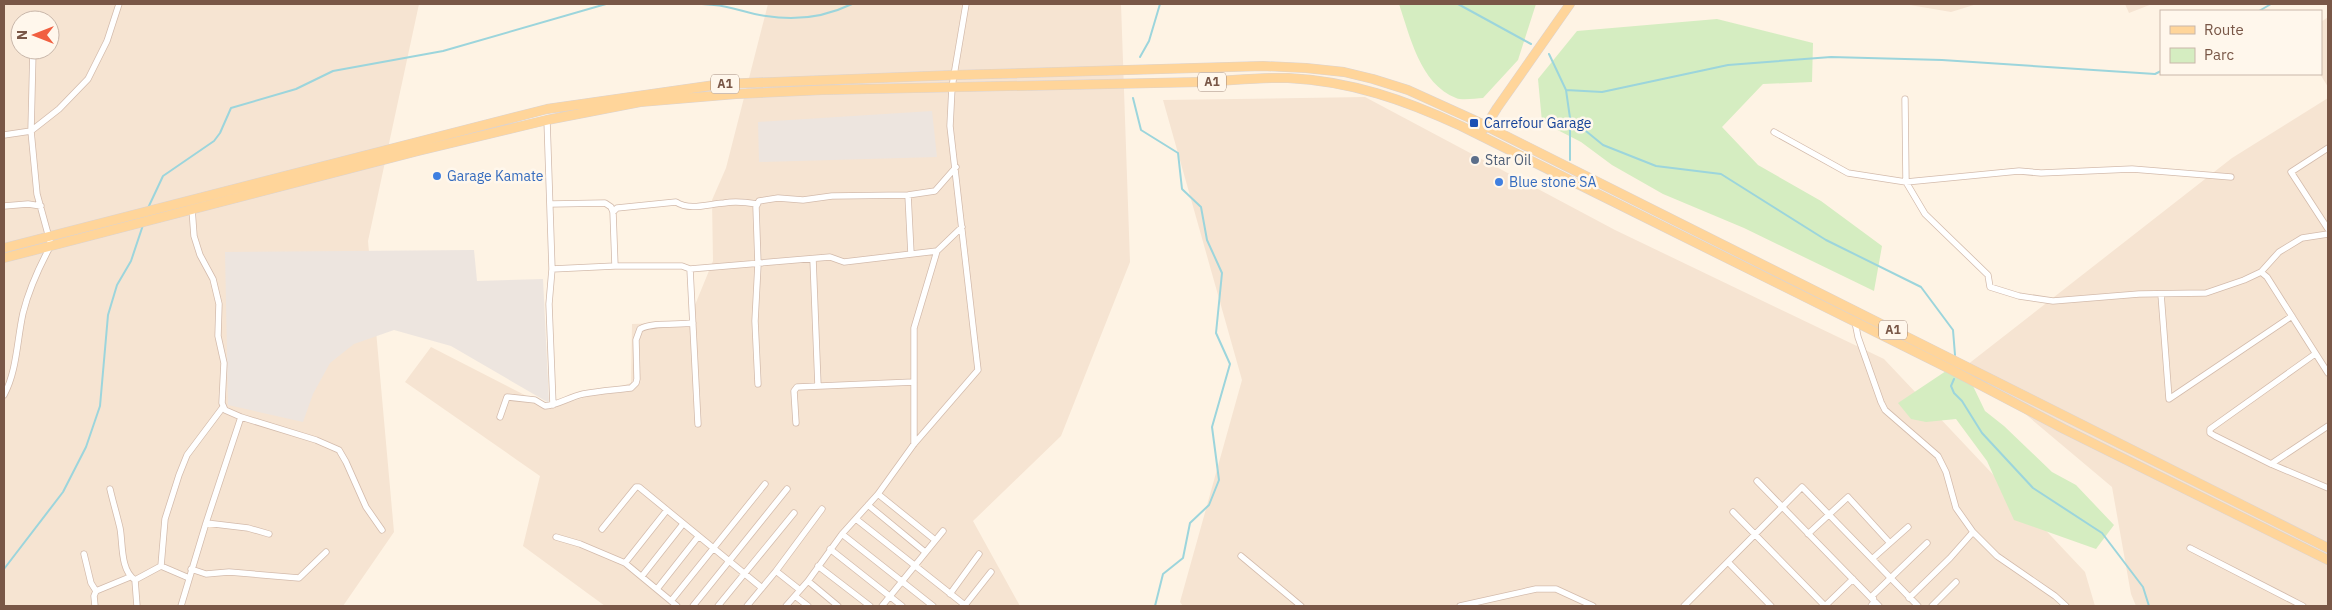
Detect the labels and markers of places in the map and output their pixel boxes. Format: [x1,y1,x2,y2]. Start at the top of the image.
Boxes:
place label: Carrefour Garage [1484,114,1592,132]
marker: Carrefour Garage [1468,117,1480,129]
place label: Star Oil [1485,151,1531,169]
marker: Star Oil [1469,154,1481,166]
place label: Garage Kamate [447,167,544,185]
marker: Garage Kamate [431,170,443,182]
place label: Blue stone SA [1509,173,1596,191]
marker: Blue stone SA [1493,176,1505,188]

